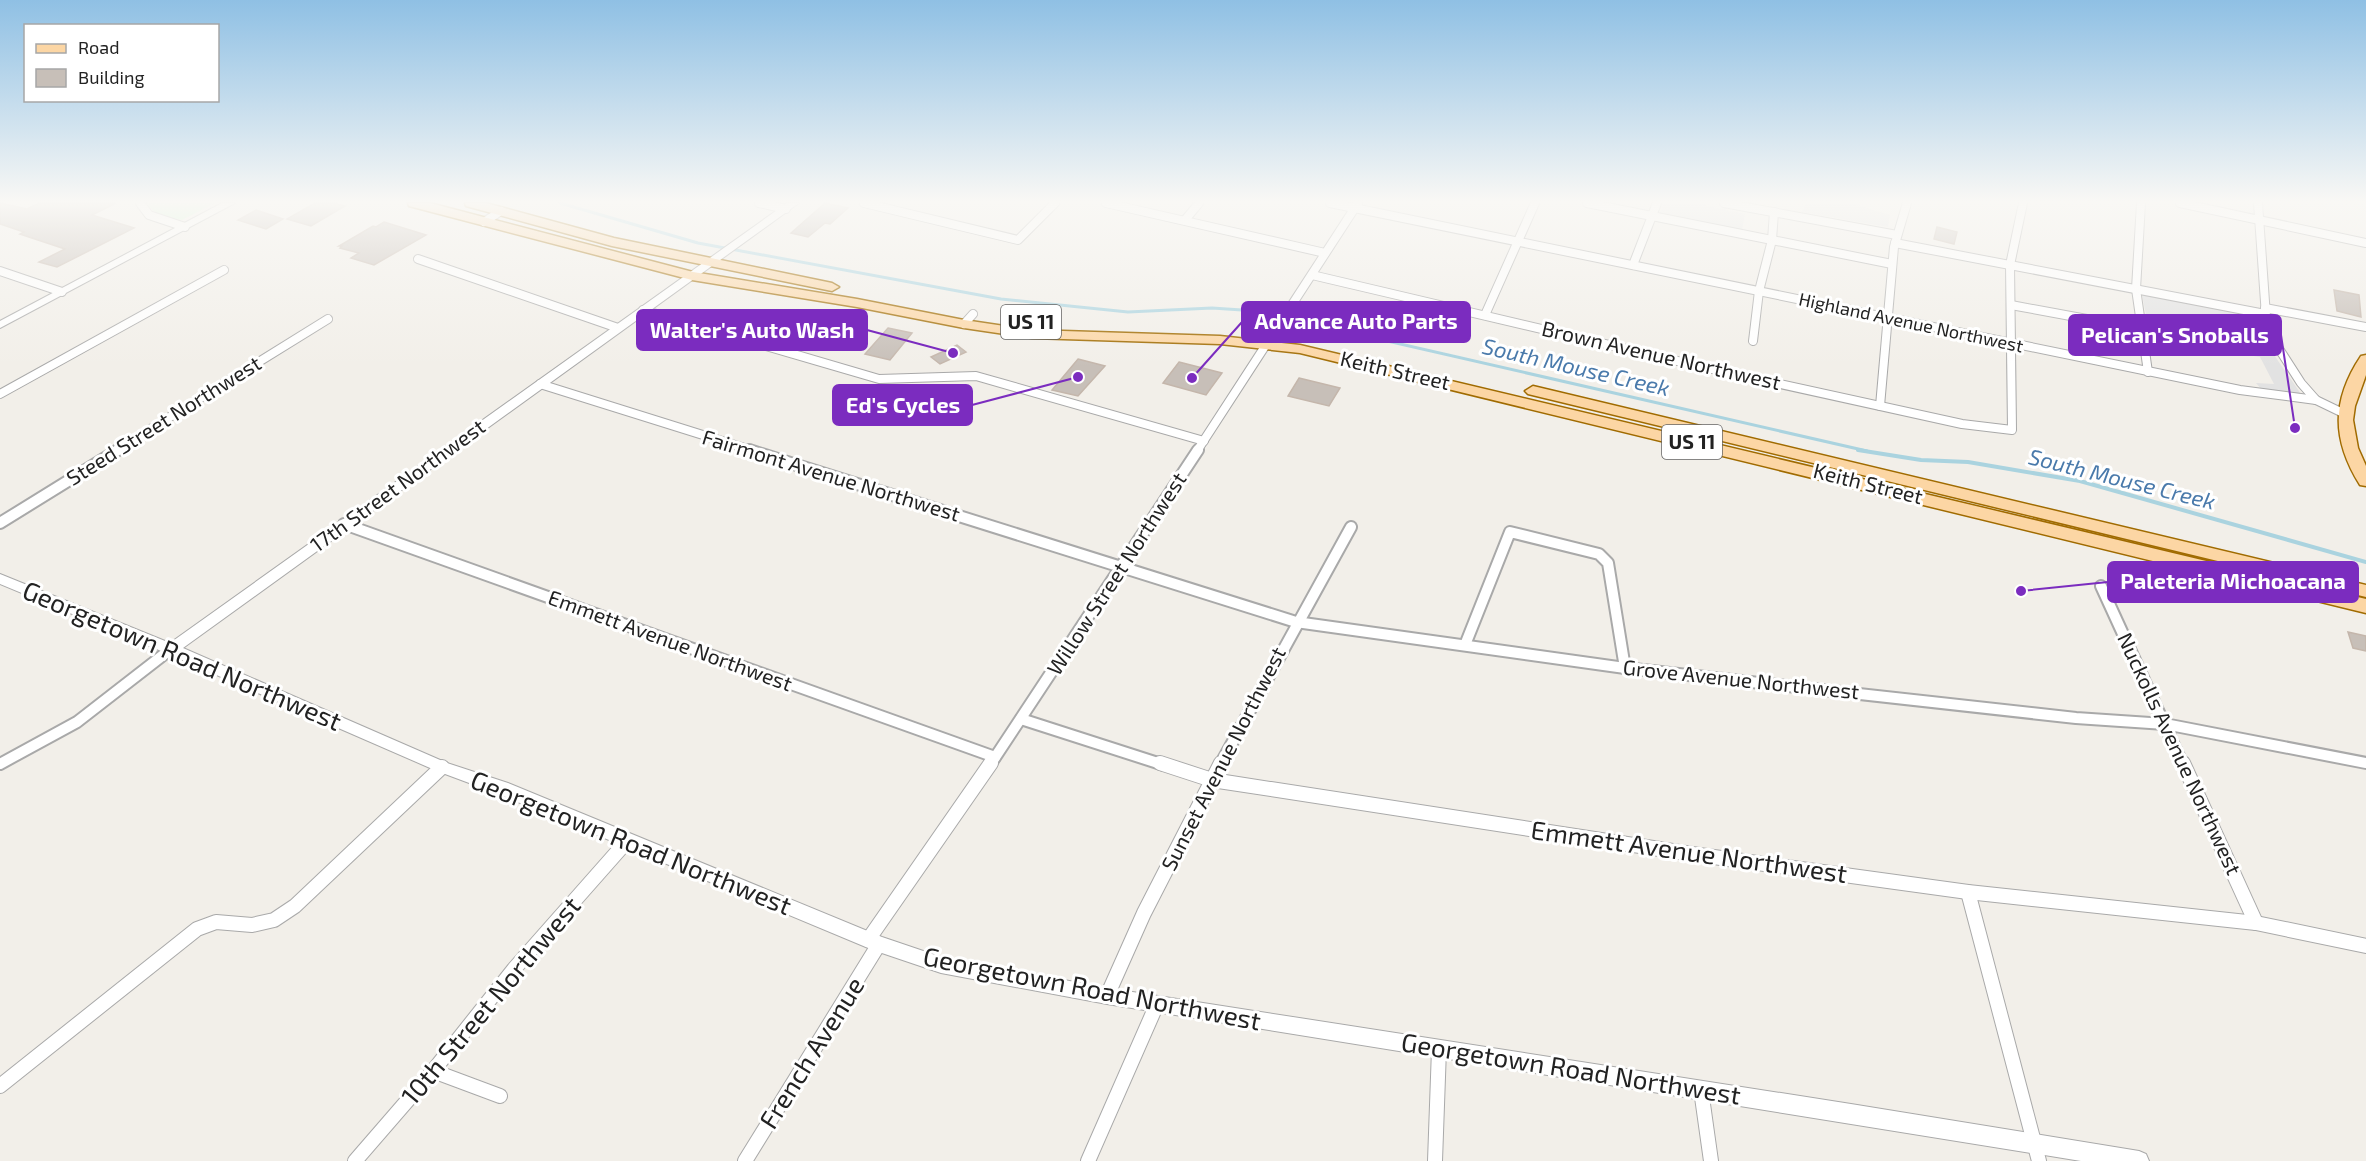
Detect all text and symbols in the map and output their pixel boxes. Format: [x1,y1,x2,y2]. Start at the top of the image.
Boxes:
legend [24,24,219,102]
text: Road [78,36,119,58]
text: Building [78,66,145,88]
street label: Highland Avenue Northwest [1797,287,2026,357]
callout: Advance Auto Parts [1242,302,1470,342]
road number: US 11 [1001,305,1061,339]
text: Advance Auto Parts [1254,307,1458,333]
callout: Walter's Auto Wash [637,310,867,350]
street label: Brown Avenue Northwest [1539,315,1783,394]
callout: Pelican's Snoballs [2069,315,2281,355]
text: Walter's Auto Wash [650,316,854,342]
text: Pelican's Snoballs [2081,321,2269,347]
water label: South Mouse Creek [1480,332,1672,400]
street label: Keith Street [1338,345,1453,394]
street label: Steed Street Northwest [61,350,265,490]
callout: Ed's Cycles [833,385,972,425]
text: Ed's Cycles [846,391,960,418]
street label: 17th Street Northwest [305,413,489,556]
street label: Fairmont Avenue Northwest [699,423,963,526]
road number: US 11 [1662,425,1722,459]
water label: South Mouse Creek [2026,442,2218,514]
street label: Keith Street [1811,457,1926,508]
street label: Willow Street Northwest [1041,467,1191,679]
callout: Paleteria Michoacana [2108,562,2358,602]
text: Paleteria Michoacana [2120,567,2346,593]
street label: Georgetown Road Northwest [19,573,347,736]
street label: Emmett Avenue Northwest [545,584,796,695]
street label: Nuckolls Avenue Northwest [2113,628,2248,878]
street label: Sunset Avenue Northwest [1155,642,1290,874]
street label: Grove Avenue Northwest [1622,654,1860,703]
street label: Georgetown Road Northwest [467,763,797,920]
street label: Emmett Avenue Northwest [1529,813,1849,888]
street label: 10th Street Northwest [394,890,586,1110]
street label: Georgetown Road Northwest [921,940,1264,1036]
street label: French Avenue [752,971,870,1134]
street label: Georgetown Road Northwest [1399,1025,1743,1110]

